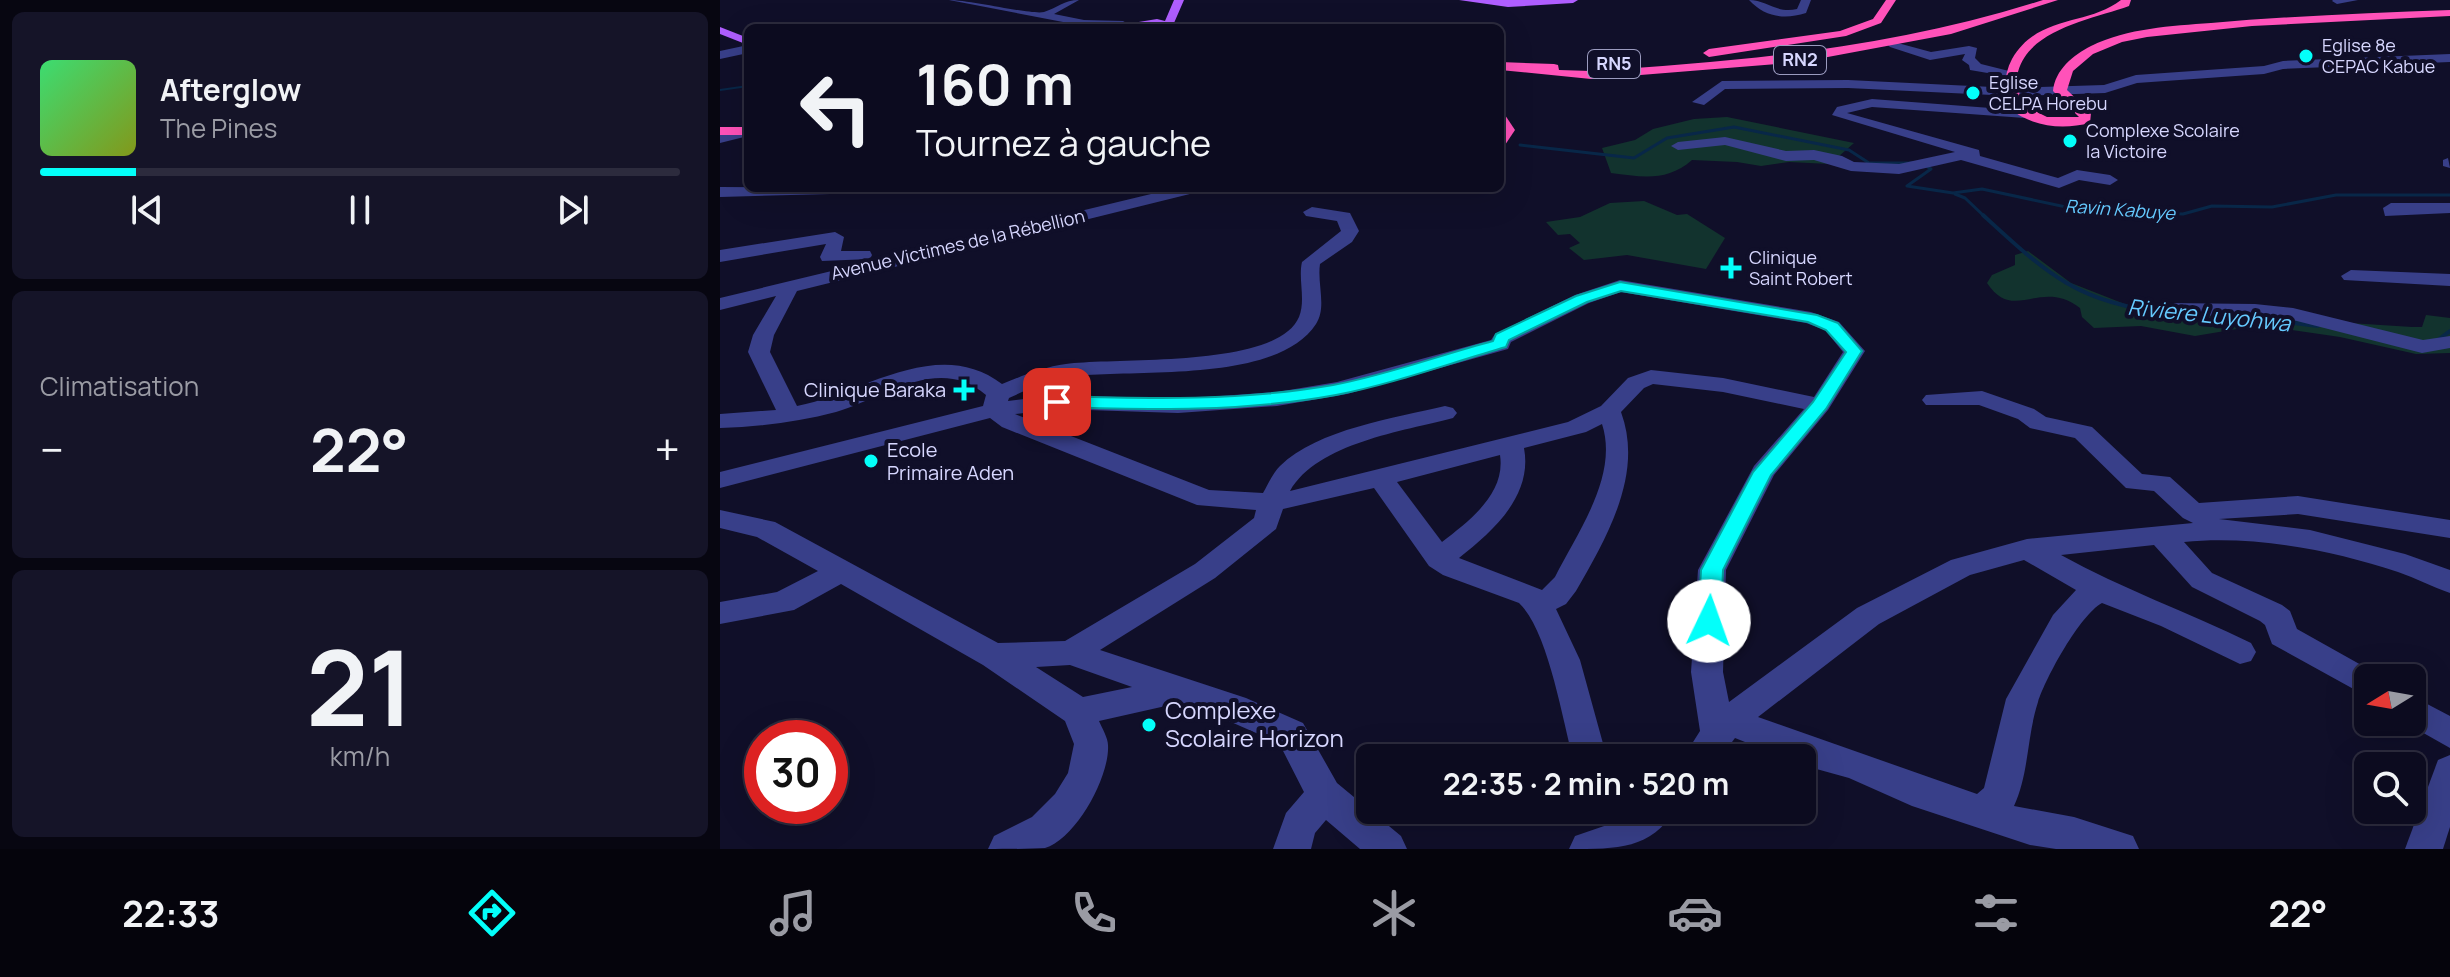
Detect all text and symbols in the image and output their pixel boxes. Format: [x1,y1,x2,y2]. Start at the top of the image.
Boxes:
place label: Eglise 8e CEPAC Kabue [2322,33,2435,78]
text: 160 m [916,45,1074,122]
road number: RN2 [1774,46,1826,74]
marker: Eglise 8e CEPAC Kabue [2297,47,2315,65]
road number: RN5 [1588,50,1640,78]
icon: left [784,56,888,160]
text: Afterglow [160,69,301,110]
place label: Eglise CELPA Horebu [1989,70,2107,115]
marker: Eglise CELPA Horebu [1964,84,1982,102]
text: The Pines [160,110,277,146]
text: Tournez à gauche [916,118,1211,167]
place label: Complexe Scolaire la Victoire [2086,118,2240,163]
marker: Complexe Scolaire la Victoire [2061,132,2079,150]
icon: previous [125,188,169,232]
icon: pause [338,188,382,232]
icon: next [551,188,595,232]
water label: Ravin Kabuye [2064,193,2177,225]
street label: Avenue Victimes de la Rébellion [829,203,1087,285]
place label: Clinique Saint Robert [1749,245,1853,290]
marker: Clinique Saint Robert [1720,257,1742,279]
water label: Riviere Luyohwa [2126,292,2293,339]
text: Climatisation [40,368,199,404]
pin [1023,368,1091,436]
place label: Clinique Baraka [804,376,946,403]
marker: Clinique Baraka [953,379,975,401]
icon: arrive [1035,380,1079,424]
text: 22° [310,408,408,490]
text: − [40,419,64,479]
text: + [655,419,680,479]
place label: Ecole Primaire Aden [887,436,1014,486]
marker: Ecole Primaire Aden [862,452,880,470]
position arrow [1667,579,1751,663]
text: 21 [306,615,414,757]
north arrow [2354,664,2426,736]
map controls [2354,664,2426,824]
place label: Complexe Scolaire Horizon [1165,693,1344,754]
marker: Complexe Scolaire Horizon [1140,716,1158,734]
speed limit sign: 30 [744,720,848,824]
text: km/h [330,738,390,774]
button: search [2354,752,2426,824]
text: 22:35 · 2 min · 520 m [1443,763,1729,804]
icon: directions [464,885,520,941]
icon: music [765,885,821,941]
icon: phone [1066,885,1122,941]
icon: climate [1366,885,1422,941]
icon: car [1667,885,1723,941]
icon: filters [1968,885,2024,941]
text: 22:33 [122,889,219,938]
text: 22° [2268,889,2328,938]

